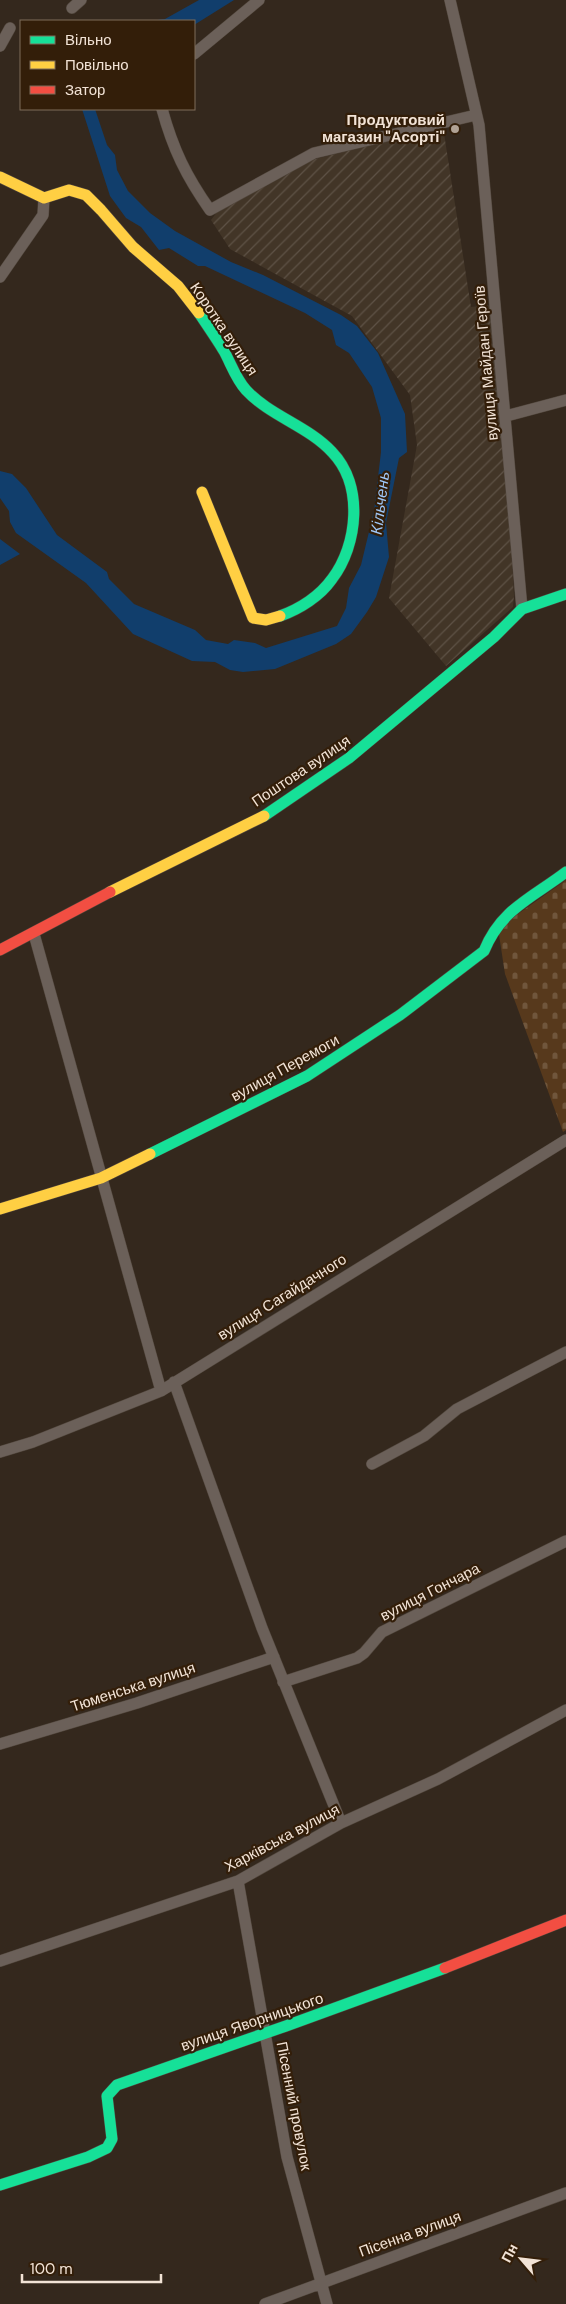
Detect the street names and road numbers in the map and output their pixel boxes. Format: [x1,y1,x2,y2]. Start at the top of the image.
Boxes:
street label: Коротка вулиця [185,279,263,379]
street label: вулиця Майдан Героїв [469,285,503,441]
street label: Поштова вулиця [248,731,354,811]
street label: вулиця Перемоги [227,1030,343,1106]
street label: вулиця Сагайдачного [214,1249,350,1345]
street label: вулиця Гончара [377,1558,484,1626]
street label: Тюменська вулиця [68,1657,198,1717]
street label: Харківська вулиця [221,1799,343,1877]
street label: вулиця Яворницького [178,1988,326,2056]
street label: Пісенний провулок [272,2040,316,2172]
street label: Пісенна вулиця [356,2206,464,2262]

